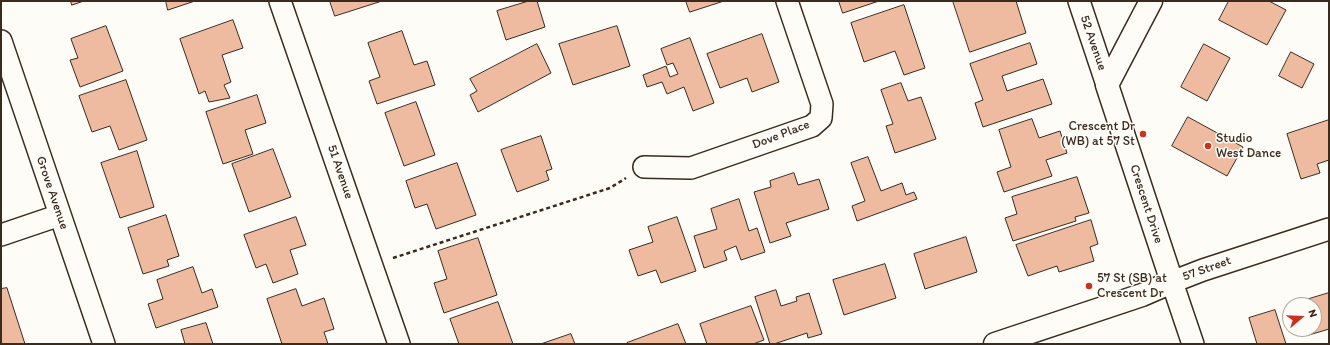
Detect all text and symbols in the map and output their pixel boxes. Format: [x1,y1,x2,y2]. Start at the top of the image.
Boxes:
street label: 52 Avenue [1076,13,1110,73]
street label: Dove Place [750,117,812,153]
place label: Crescent Dr (WB) at 57 St [1061,119,1135,150]
marker: Crescent Dr (WB) at 57 St [1138,129,1148,139]
place label: Studio West Dance [1216,131,1281,162]
marker: Studio West Dance [1203,141,1213,151]
street label: 51 Avenue [323,143,357,201]
street label: Grove Avenue [32,154,72,232]
street label: Crescent Drive [1126,163,1166,245]
street label: 57 Street [1181,253,1233,285]
place label: 57 St (SB) at Crescent Dr [1097,271,1167,302]
marker: 57 St (SB) at Crescent Dr [1084,281,1094,291]
north arrow [1282,297,1322,337]
text: N [1306,308,1320,319]

